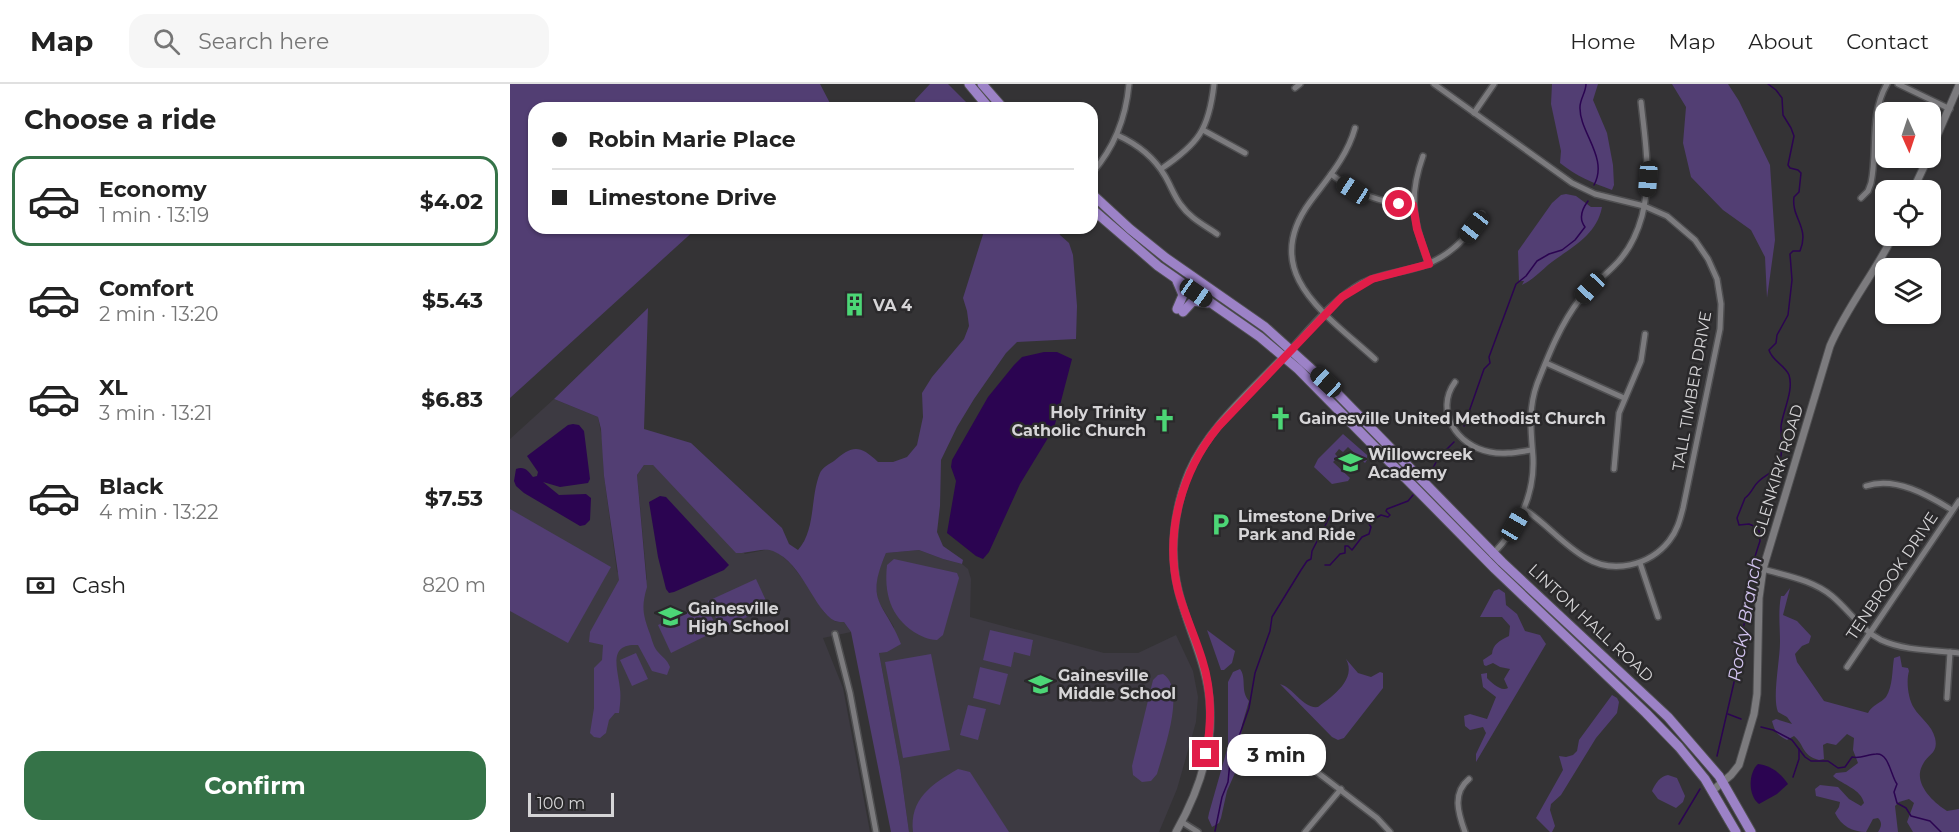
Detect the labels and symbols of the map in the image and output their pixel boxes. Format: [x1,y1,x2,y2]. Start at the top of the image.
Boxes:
north arrow [1875,102,1941,168]
car [1638,160,1658,198]
car [1333,173,1373,207]
route start [1385,190,1412,217]
car [1456,207,1492,247]
car [1571,269,1609,307]
car [1176,275,1216,311]
building icon: VA 4 [842,292,868,318]
place label: VA 4 [872,296,912,315]
street label: TALL TIMBER DRIVE [1669,310,1715,472]
car [1307,363,1345,401]
street label: GLENKIRK ROAD [1749,402,1807,540]
place label: Holy Trinity Catholic Church [1012,403,1146,440]
church icon: Gainesville United Methodist Church [1268,405,1294,431]
church icon: Holy Trinity Catholic Church [1151,408,1177,434]
place label: Gainesville United Methodist Church [1299,409,1606,428]
place label: Willowcreek Academy [1367,445,1473,482]
school or university icon: Willowcreek Academy [1337,450,1363,476]
car [1498,505,1532,545]
place label: Limestone Drive Park and Ride [1238,507,1375,544]
street label: TENBROOK DRIVE [1842,509,1942,643]
parking icon: Limestone Drive Park and Ride [1207,512,1233,538]
water label: Rocky Branch [1723,555,1767,683]
street label: LINTON HALL ROAD [1525,560,1657,686]
place label: Gainesville High School [688,599,789,636]
school or university icon: Gainesville High School [657,604,683,630]
place label: Gainesville Middle School [1058,666,1176,703]
school or university icon: Gainesville Middle School [1027,671,1053,697]
callout: 3 min [1227,733,1326,775]
route end [1192,740,1219,767]
scale bar [528,790,614,818]

